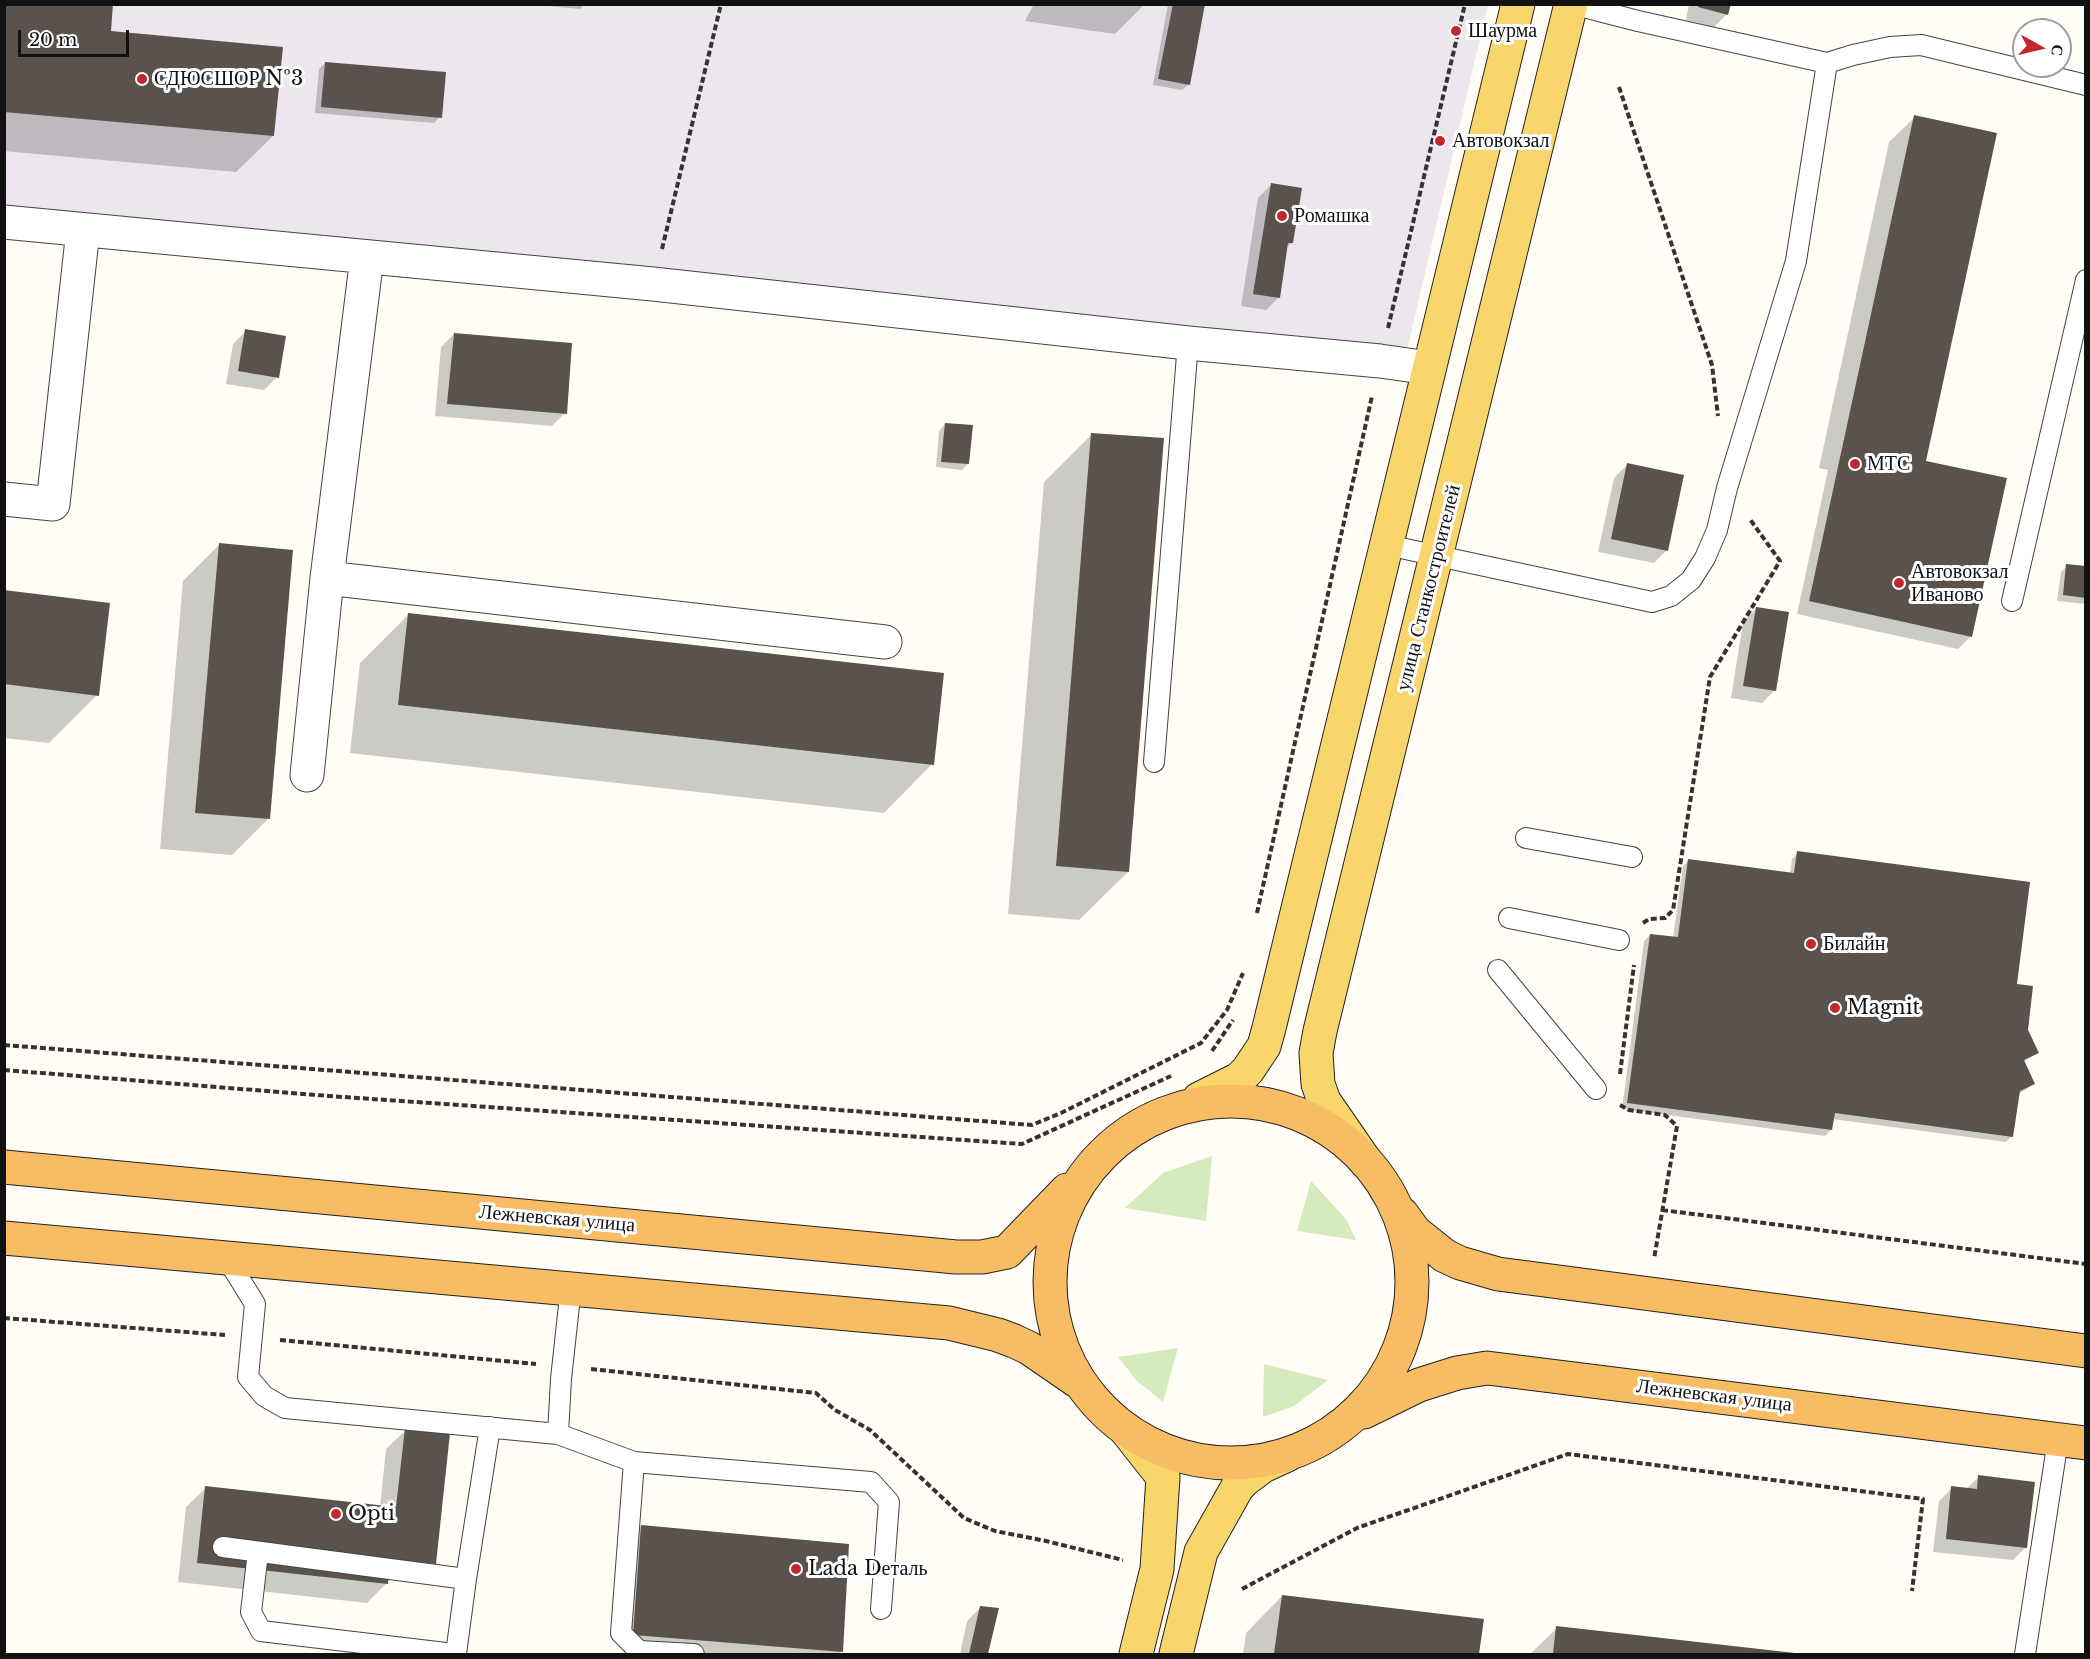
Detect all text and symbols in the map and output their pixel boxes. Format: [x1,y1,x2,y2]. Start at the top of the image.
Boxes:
scale bar [21,18,132,56]
north arrow [2012,18,2072,78]
place label: Шаурма [1468,19,1537,43]
marker: Шаурма [1449,24,1463,38]
text: 20 m [29,29,77,51]
text: С [2047,43,2069,57]
place label: СДЮСШОР №3 [154,67,303,91]
marker: СДЮСШОР №3 [135,72,149,86]
place label: Автовокзал [1452,129,1550,153]
marker: Автовокзал [1433,134,1447,148]
place label: Ромашка [1294,204,1369,228]
marker: Ромашка [1275,209,1289,223]
place label: МТС [1867,452,1910,476]
marker: МТС [1848,457,1862,471]
street label: улица Станкостроителей [1392,482,1466,694]
place label: Автовокзал Иваново [1911,560,2009,607]
marker: Автовокзал Иваново [1892,576,1906,590]
place label: Билайн [1823,932,1885,956]
marker: Билайн [1804,937,1818,951]
place label: Magnit [1847,996,1920,1020]
marker: Magnit [1828,1001,1842,1015]
street label: Лежневская улица [478,1200,636,1238]
street label: Лежневская улица [1635,1375,1793,1417]
place label: Opti [348,1502,395,1526]
marker: Opti [329,1507,343,1521]
place label: Lada Dеталь [808,1557,928,1581]
marker: Lada Dеталь [789,1562,803,1576]

